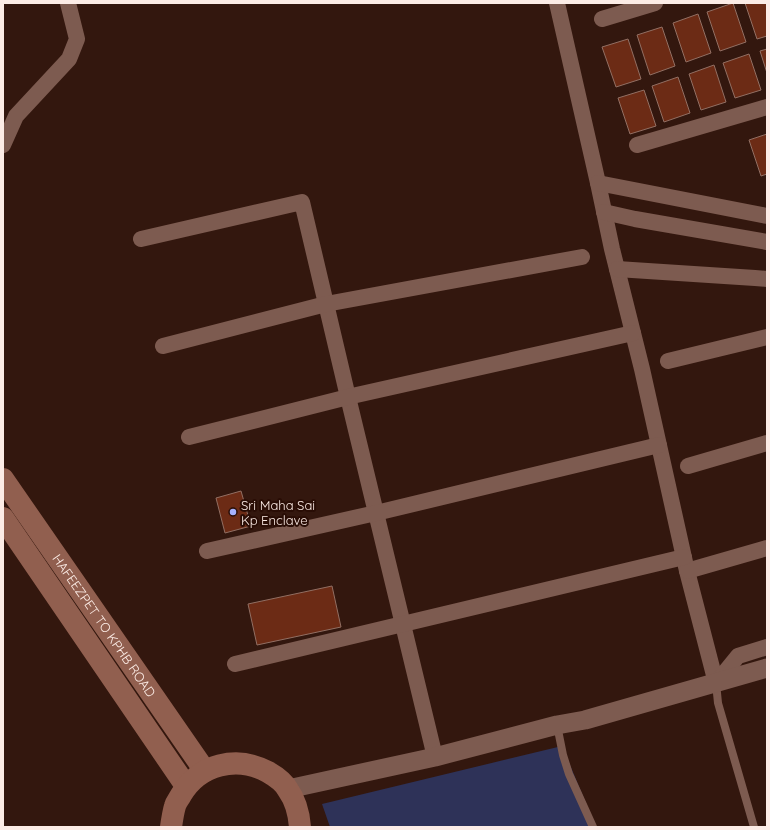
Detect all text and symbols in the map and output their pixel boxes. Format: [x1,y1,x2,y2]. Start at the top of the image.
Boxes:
place label: Sri Maha Sai Kp Enclave [241,497,315,528]
marker: Sri Maha Sai Kp Enclave [228,507,238,517]
street label: HAFEEZPET TO KPHB ROAD [49,551,159,700]

